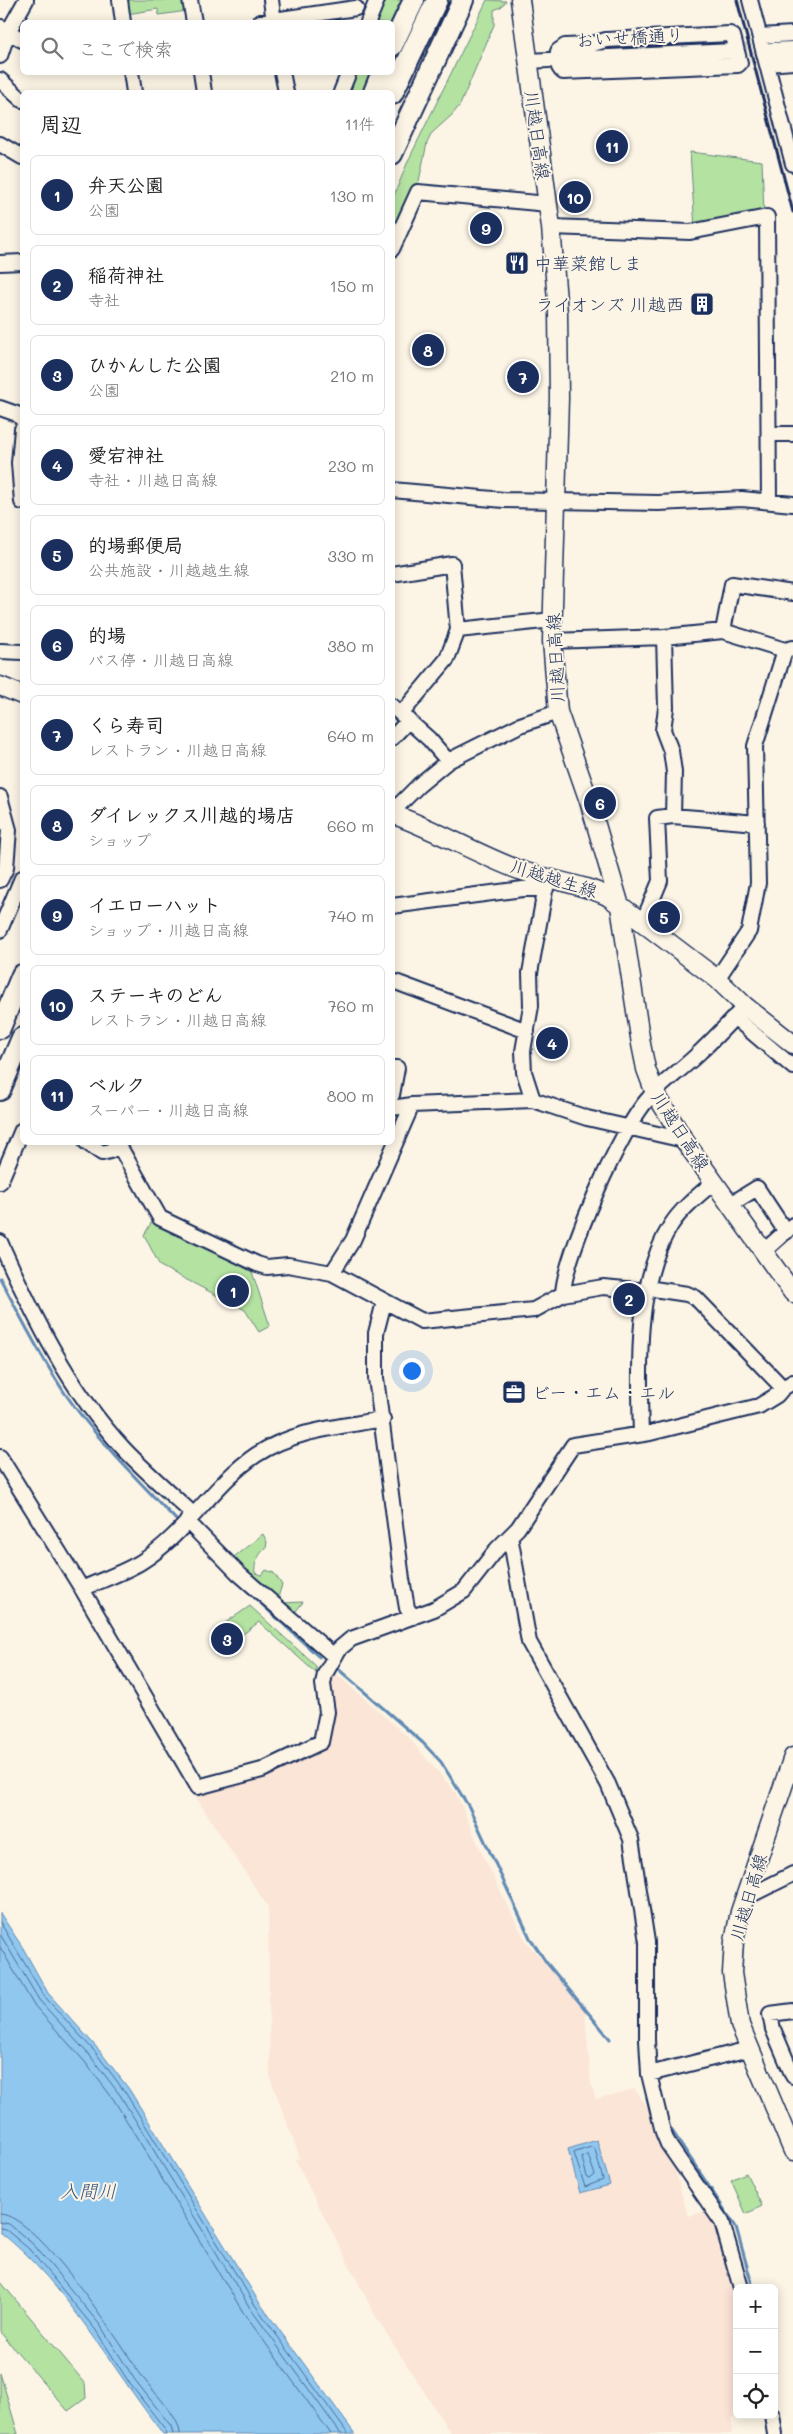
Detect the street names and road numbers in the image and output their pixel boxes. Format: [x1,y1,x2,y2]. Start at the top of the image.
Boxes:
street label: おいせ橋通り [575,22,685,52]
street label: 川越日高線 [520,89,556,181]
street label: 川越日高線 [541,612,569,704]
street label: 川越越生線 [507,853,601,903]
street label: 川越日高線 [646,1087,716,1175]
street label: 川越日高線 [724,1850,772,1944]

